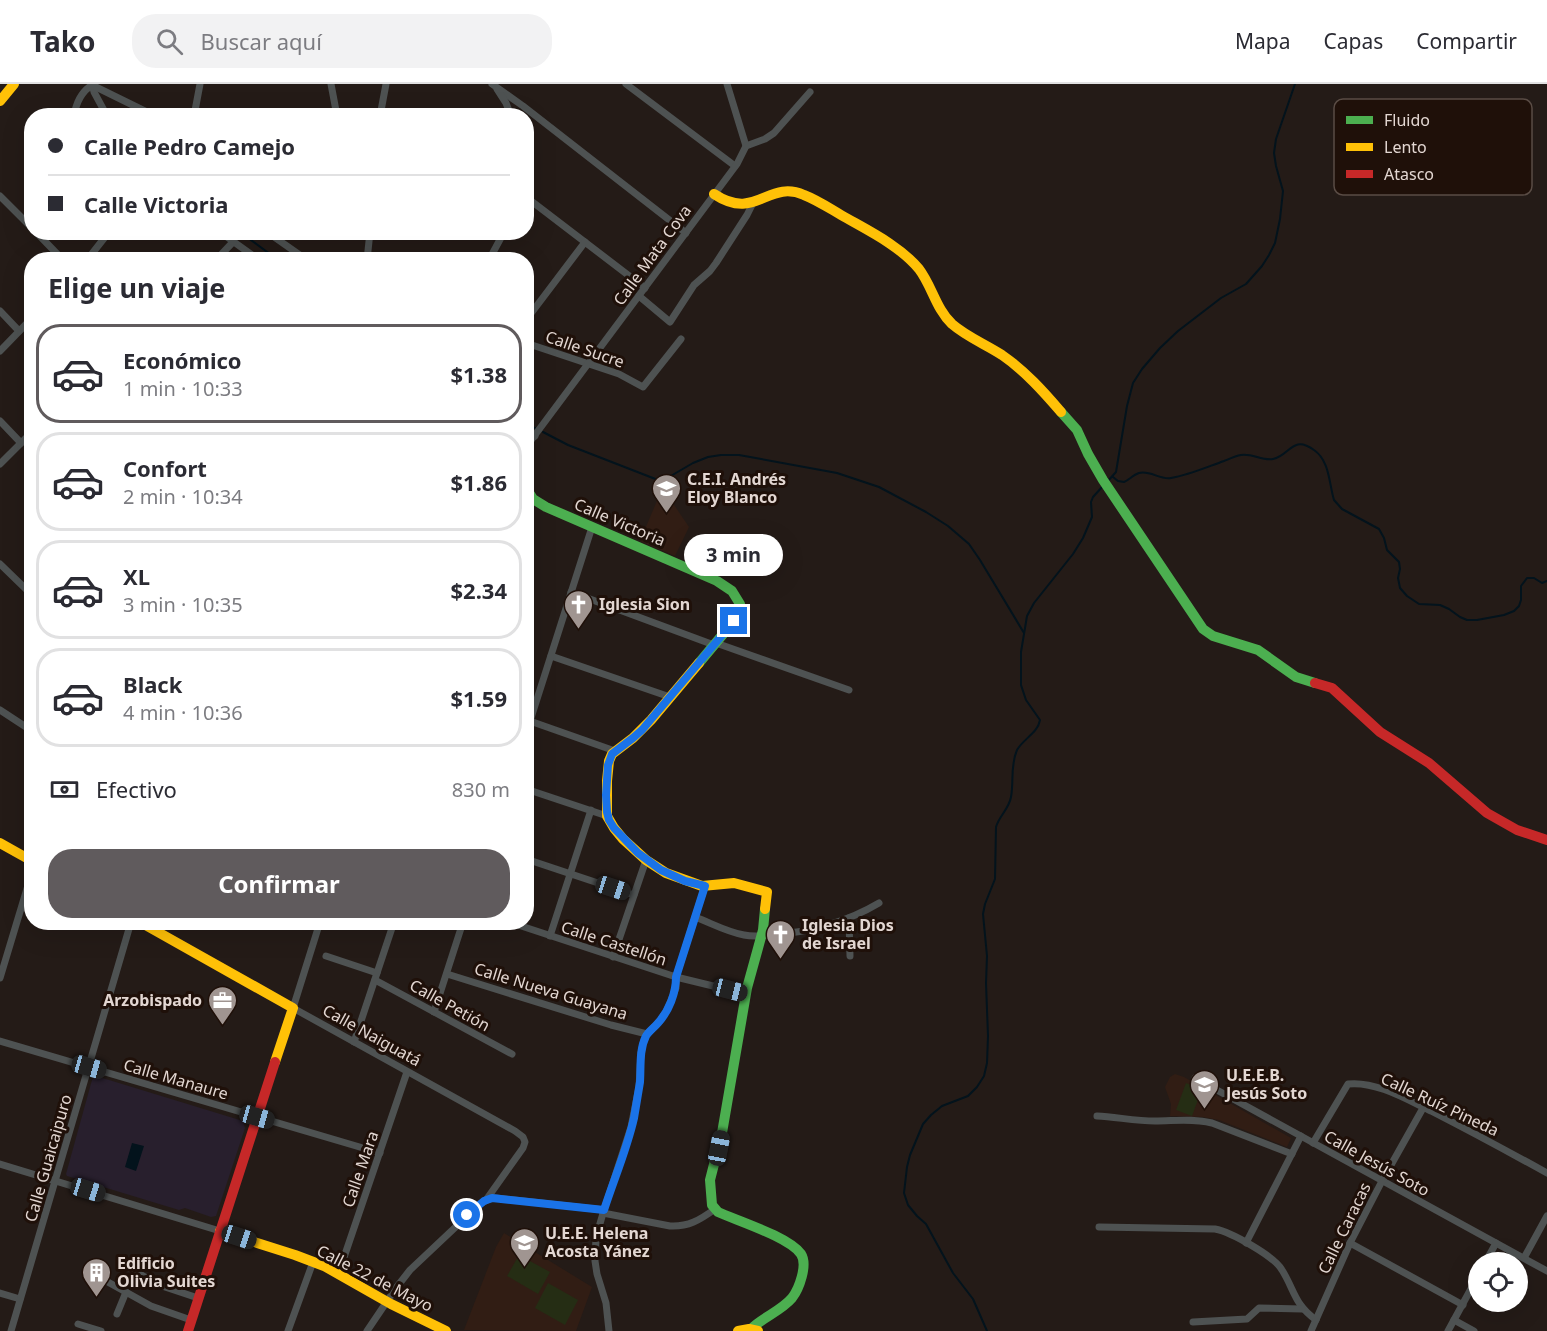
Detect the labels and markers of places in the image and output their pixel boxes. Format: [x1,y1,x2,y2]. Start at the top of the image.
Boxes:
place label: C.E.I. Andrés Eloy Blanco [687,468,786,508]
school or university icon: C.E.I. Andrés Eloy Blanco [650,472,682,514]
church icon: Iglesia Sion [562,588,594,630]
place label: Iglesia Sion [599,593,690,615]
place label: Iglesia Dios de Israel [802,914,894,954]
church icon: Iglesia Dios de Israel [765,918,797,960]
office icon: Arzobispado [207,984,239,1026]
place label: Arzobispado [103,989,202,1011]
place label: U.E.E.B. Jesús Soto [1224,1064,1307,1104]
school or university icon: U.E.E.B. Jesús Soto [1189,1068,1221,1110]
place label: U.E.E. Helena Acosta Yánez [545,1222,650,1262]
school or university icon: U.E.E. Helena Acosta Yánez [508,1226,540,1268]
place label: Edificio Olivia Suites [117,1252,215,1292]
building icon: Edificio Olivia Suites [80,1256,112,1298]

